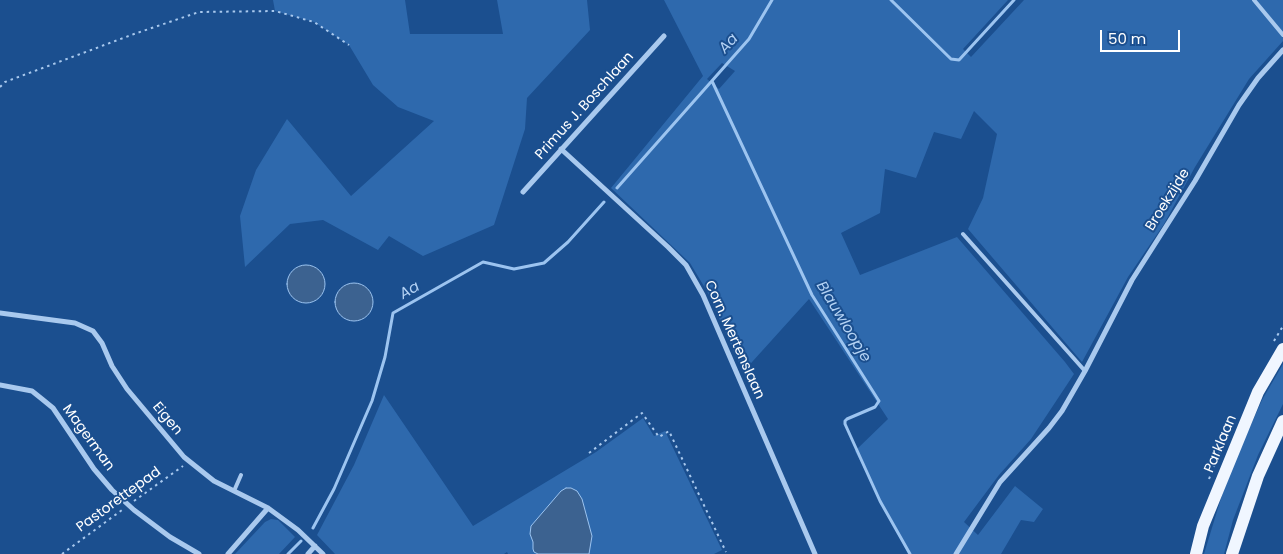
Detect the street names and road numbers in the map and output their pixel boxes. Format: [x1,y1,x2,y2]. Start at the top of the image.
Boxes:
street label: Primus J. Boschlaan [532,49,638,163]
street label: Broekzijde [1142,166,1194,234]
street label: Corn. Mertenslaan [700,278,768,402]
street label: Eigen [148,399,186,439]
street label: Magerman [58,402,118,474]
street label: Parklaan [1201,412,1241,476]
street label: Pastorettepad [74,464,164,536]

